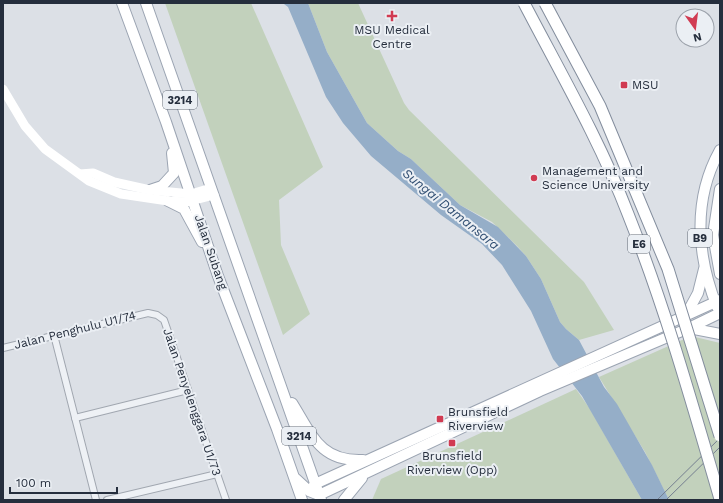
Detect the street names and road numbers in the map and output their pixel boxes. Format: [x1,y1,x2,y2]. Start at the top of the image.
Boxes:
road number: 3214 [163,91,197,109]
street label: Jalan Subang [192,213,231,292]
road number: B9 [688,229,712,247]
road number: E6 [628,235,650,253]
street label: Jalan Penghulu U1/74 [13,308,137,352]
street label: Jalan Penyelenggara U1/73 [160,326,224,478]
road number: 3214 [282,427,316,445]

